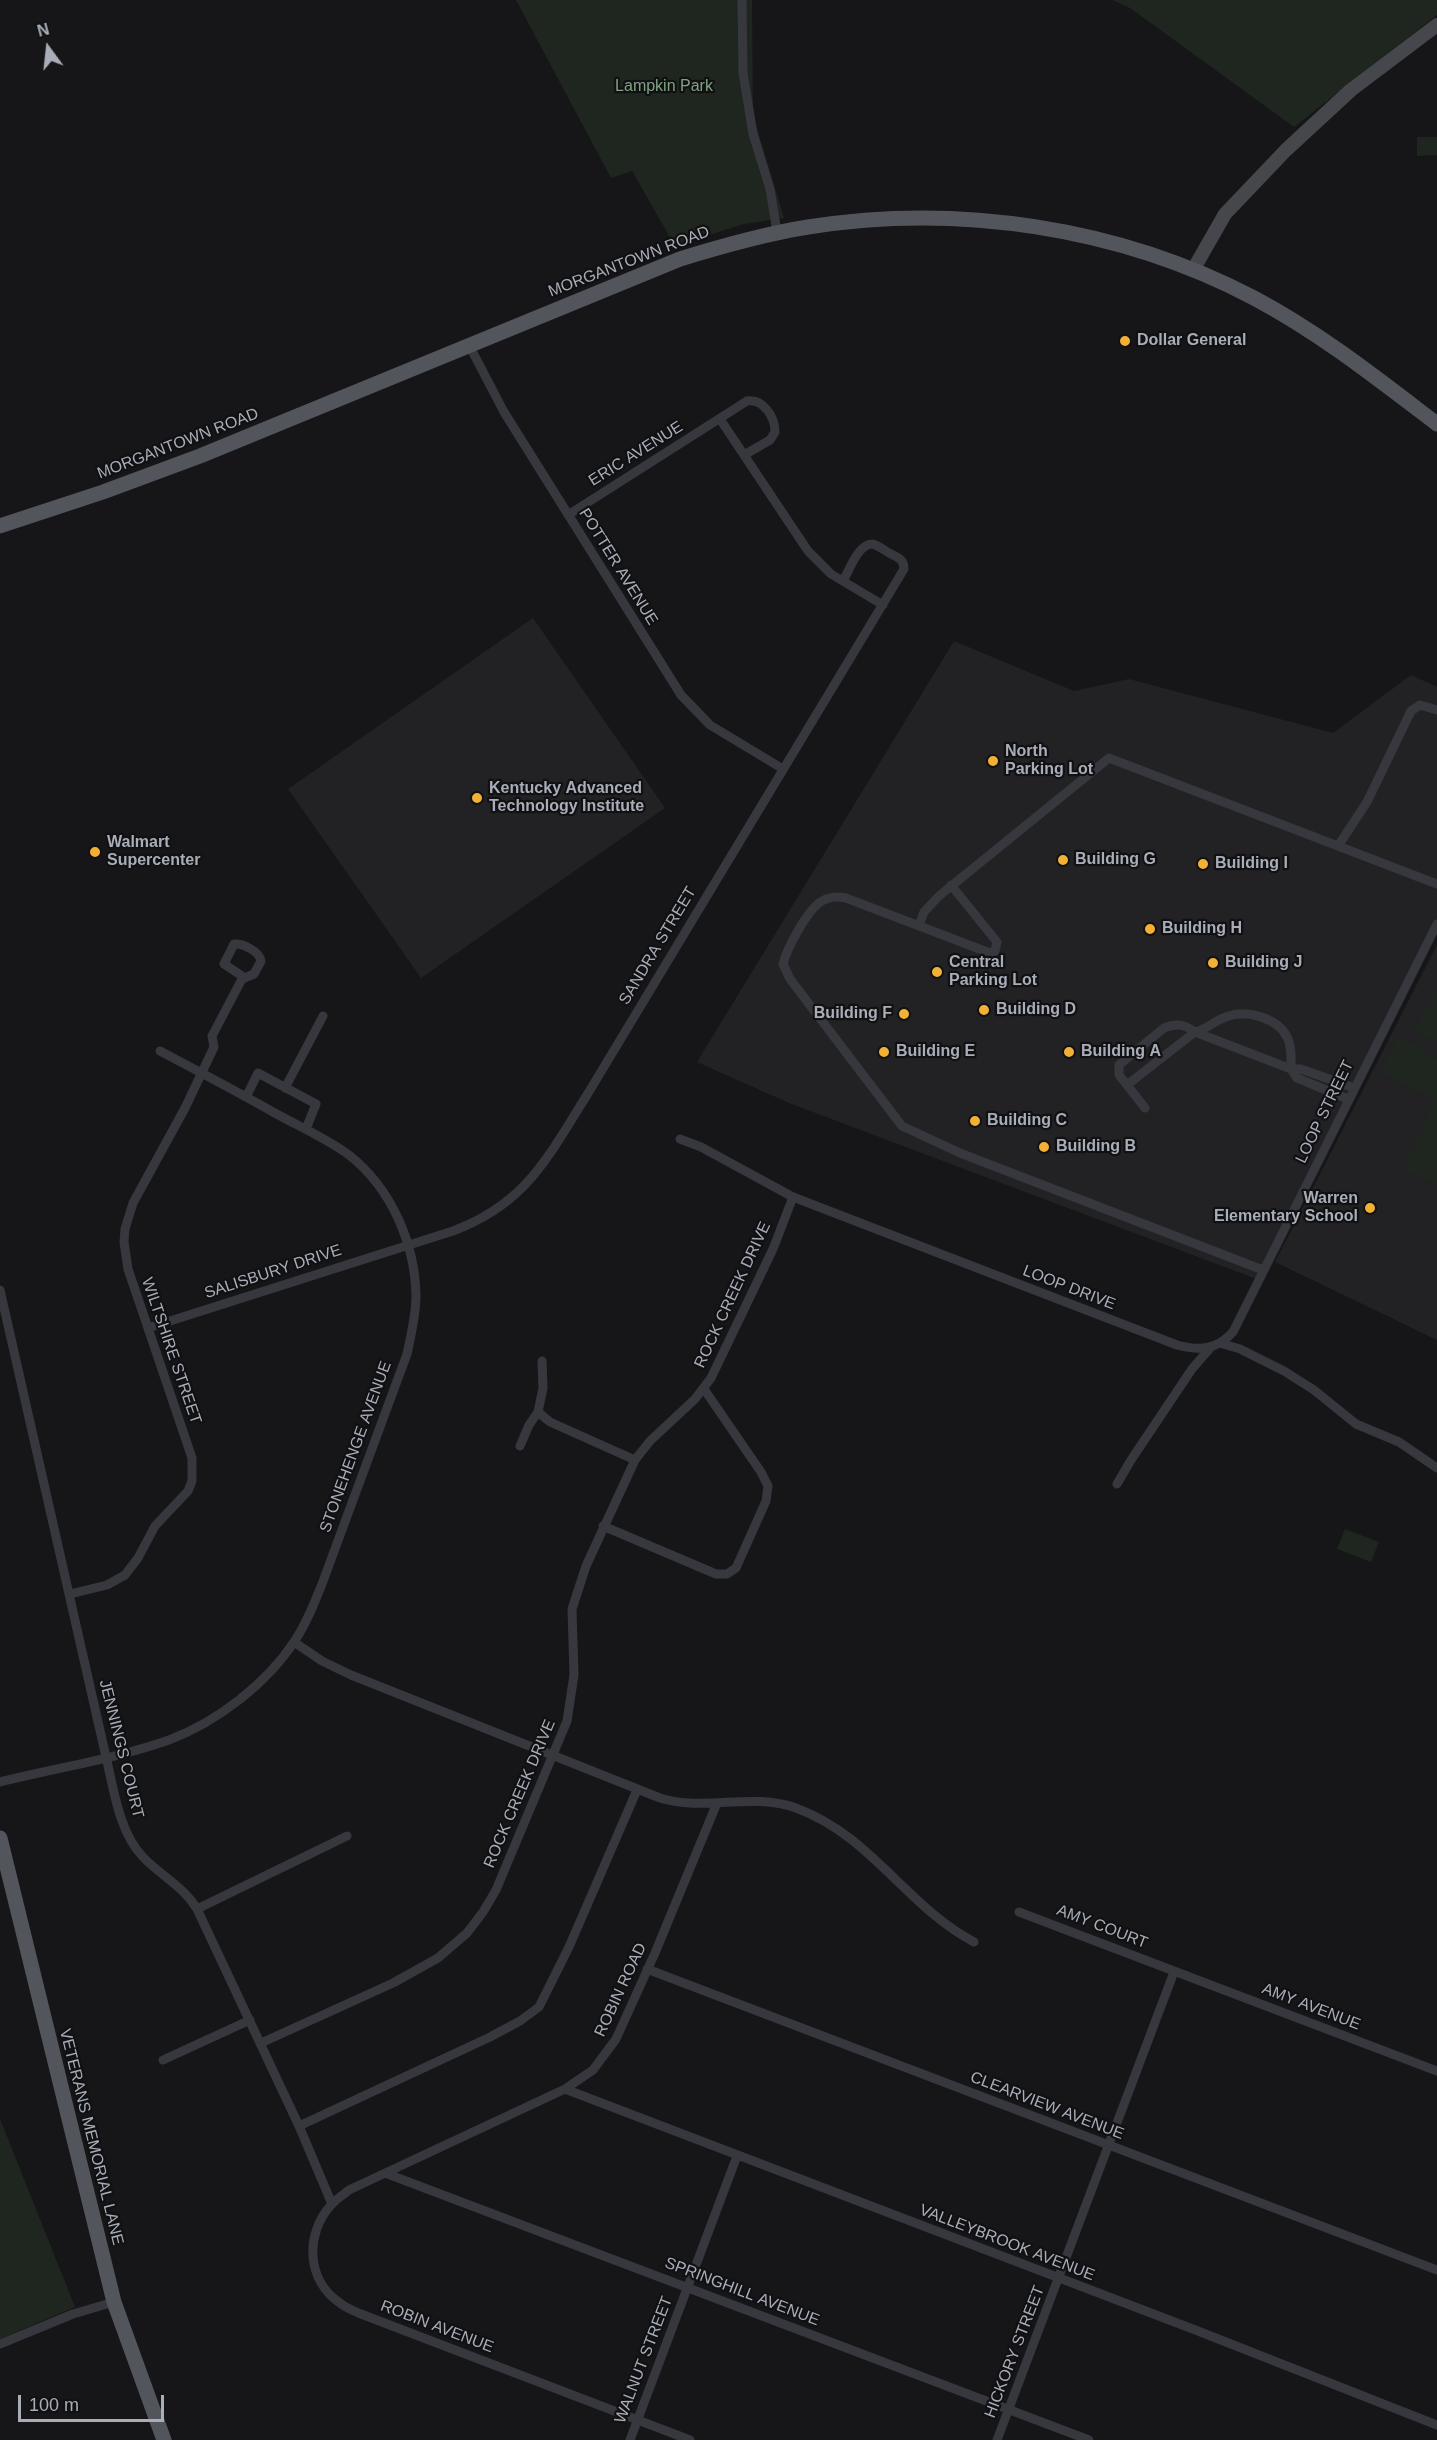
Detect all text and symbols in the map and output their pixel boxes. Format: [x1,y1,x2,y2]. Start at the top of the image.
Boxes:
north arrow [18,18,78,78]
text: N [35,20,51,40]
park label: Lampkin Park [615,77,713,97]
street label: MORGANTOWN ROAD [546,222,712,302]
place label: Dollar General [1137,331,1246,351]
marker: Dollar General [1118,334,1132,348]
street label: MORGANTOWN ROAD [95,404,261,484]
street label: ERIC AVENUE [585,417,687,491]
street label: POTTER AVENUE [574,505,662,629]
place label: North Parking Lot [1005,742,1093,780]
marker: North Parking Lot [986,754,1000,768]
place label: Kentucky Advanced Technology Institute [489,779,644,817]
marker: Kentucky Advanced Technology Institute [470,791,484,805]
place label: Walmart Supercenter [107,833,200,871]
marker: Walmart Supercenter [88,845,102,859]
place label: Building G [1075,850,1156,870]
marker: Building G [1056,853,1070,867]
place label: Building I [1215,854,1288,874]
marker: Building I [1196,857,1210,871]
street label: SANDRA STREET [615,884,701,1008]
place label: Building H [1162,919,1242,939]
marker: Building H [1143,922,1157,936]
place label: Central Parking Lot [949,953,1037,991]
place label: Building J [1225,953,1302,973]
marker: Building J [1206,956,1220,970]
marker: Central Parking Lot [930,965,944,979]
place label: Building D [996,1000,1076,1020]
marker: Building D [977,1003,991,1017]
place label: Building F [814,1004,892,1024]
marker: Building F [897,1007,911,1021]
place label: Building E [896,1042,975,1062]
place label: Building A [1081,1042,1161,1062]
marker: Building E [877,1045,891,1059]
marker: Building A [1062,1045,1076,1059]
street label: LOOP STREET [1292,1057,1358,1167]
place label: Building C [987,1111,1067,1131]
marker: Building C [968,1114,982,1128]
place label: Building B [1056,1137,1136,1157]
marker: Building B [1037,1140,1051,1154]
place label: Warren Elementary School [1214,1189,1358,1227]
marker: Warren Elementary School [1363,1201,1377,1215]
street label: ROCK CREEK DRIVE [691,1219,775,1371]
street label: SALISBURY DRIVE [202,1241,344,1303]
street label: LOOP DRIVE [1020,1262,1118,1314]
street label: WILTSHIRE STREET [137,1275,205,1427]
street label: STONEHENGE AVENUE [316,1359,396,1535]
street label: JENNINGS COURT [95,1678,147,1820]
street label: ROCK CREEK DRIVE [480,1717,560,1871]
street label: AMY COURT [1054,1901,1150,1953]
street label: ROBIN ROAD [591,1940,651,2040]
street label: AMY AVENUE [1259,1979,1363,2035]
street label: VETERANS MEMORIAL LANE [55,2027,127,2247]
street label: CLEARVIEW AVENUE [967,2068,1127,2144]
street label: VALLEYBROOK AVENUE [917,2201,1097,2285]
street label: SPRINGHILL AVENUE [662,2254,822,2330]
street label: HICKORY STREET [981,2283,1049,2421]
street label: WALNUT STREET [611,2294,677,2426]
street label: ROBIN AVENUE [378,2297,496,2357]
scale bar [21,2383,166,2421]
text: 100 m [29,2395,79,2415]

